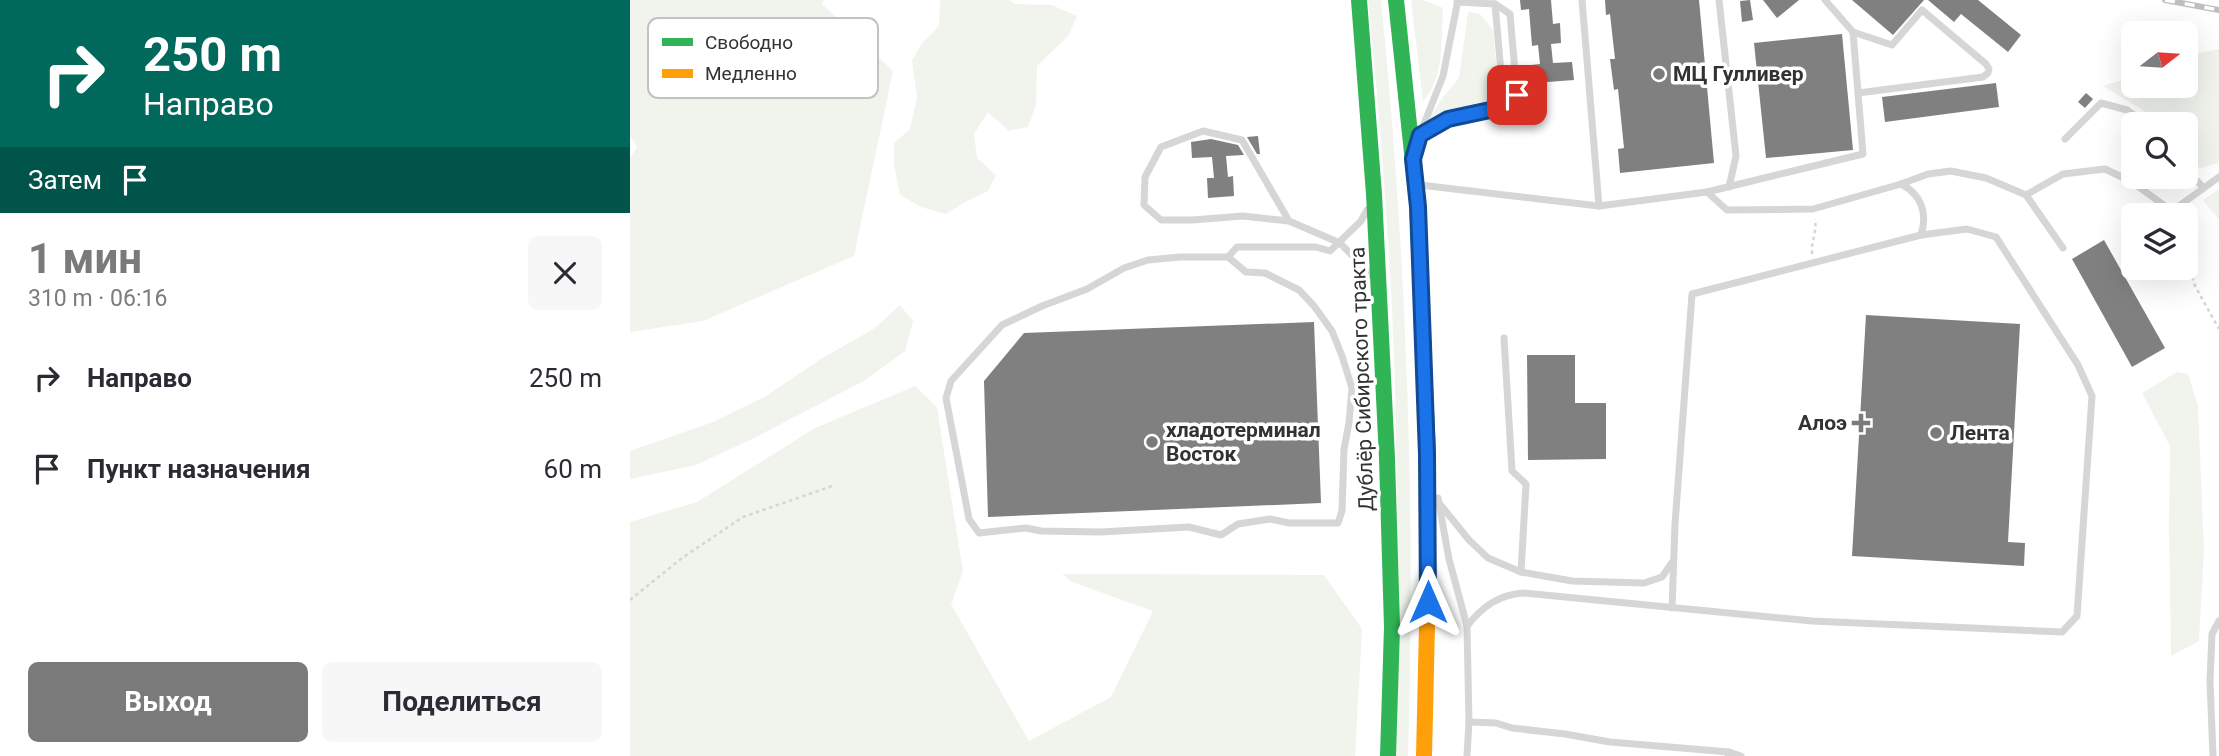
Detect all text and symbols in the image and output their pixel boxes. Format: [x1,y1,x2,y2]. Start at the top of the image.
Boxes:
legend [648,18,878,98]
north arrow [2121,21,2198,98]
map controls [2121,21,2198,280]
text: 250 m [143,26,282,83]
icon: right [28,28,119,119]
text: Свободно [705,31,793,54]
text: Медленно [705,62,797,85]
place label: МЦ Гулливер [1673,62,1804,86]
pin [1487,65,1547,125]
marker: МЦ Гулливер [1651,66,1667,82]
icon: arrive [1498,76,1536,114]
text: Направо [143,85,274,123]
button: search [2121,112,2198,189]
icon: arrive [116,161,154,199]
text: Затем [28,165,102,195]
button: layers [2121,203,2198,280]
text: 1 мин [28,234,142,283]
button: close [528,236,602,310]
street label: Дублёр Сибирского тракта [1345,246,1379,512]
text: 310 m · 06:16 [28,285,167,312]
icon: right [28,359,66,397]
text: Направо [87,363,192,393]
text: 250 m [529,363,602,393]
place label: Алоэ [1798,411,1847,435]
marker: Алоэ [1853,415,1869,431]
place label: хладотерминал Восток [1166,418,1321,466]
place label: Лента [1950,421,2010,445]
marker: Лента [1928,425,1944,441]
marker: хладотерминал Восток [1144,434,1160,450]
icon: arrive [28,450,66,488]
text: Пункт назначения [87,454,311,484]
text: 60 m [544,454,602,484]
position arrow [1391,565,1465,639]
button: Выход [28,662,308,742]
button: Поделиться [322,662,602,742]

